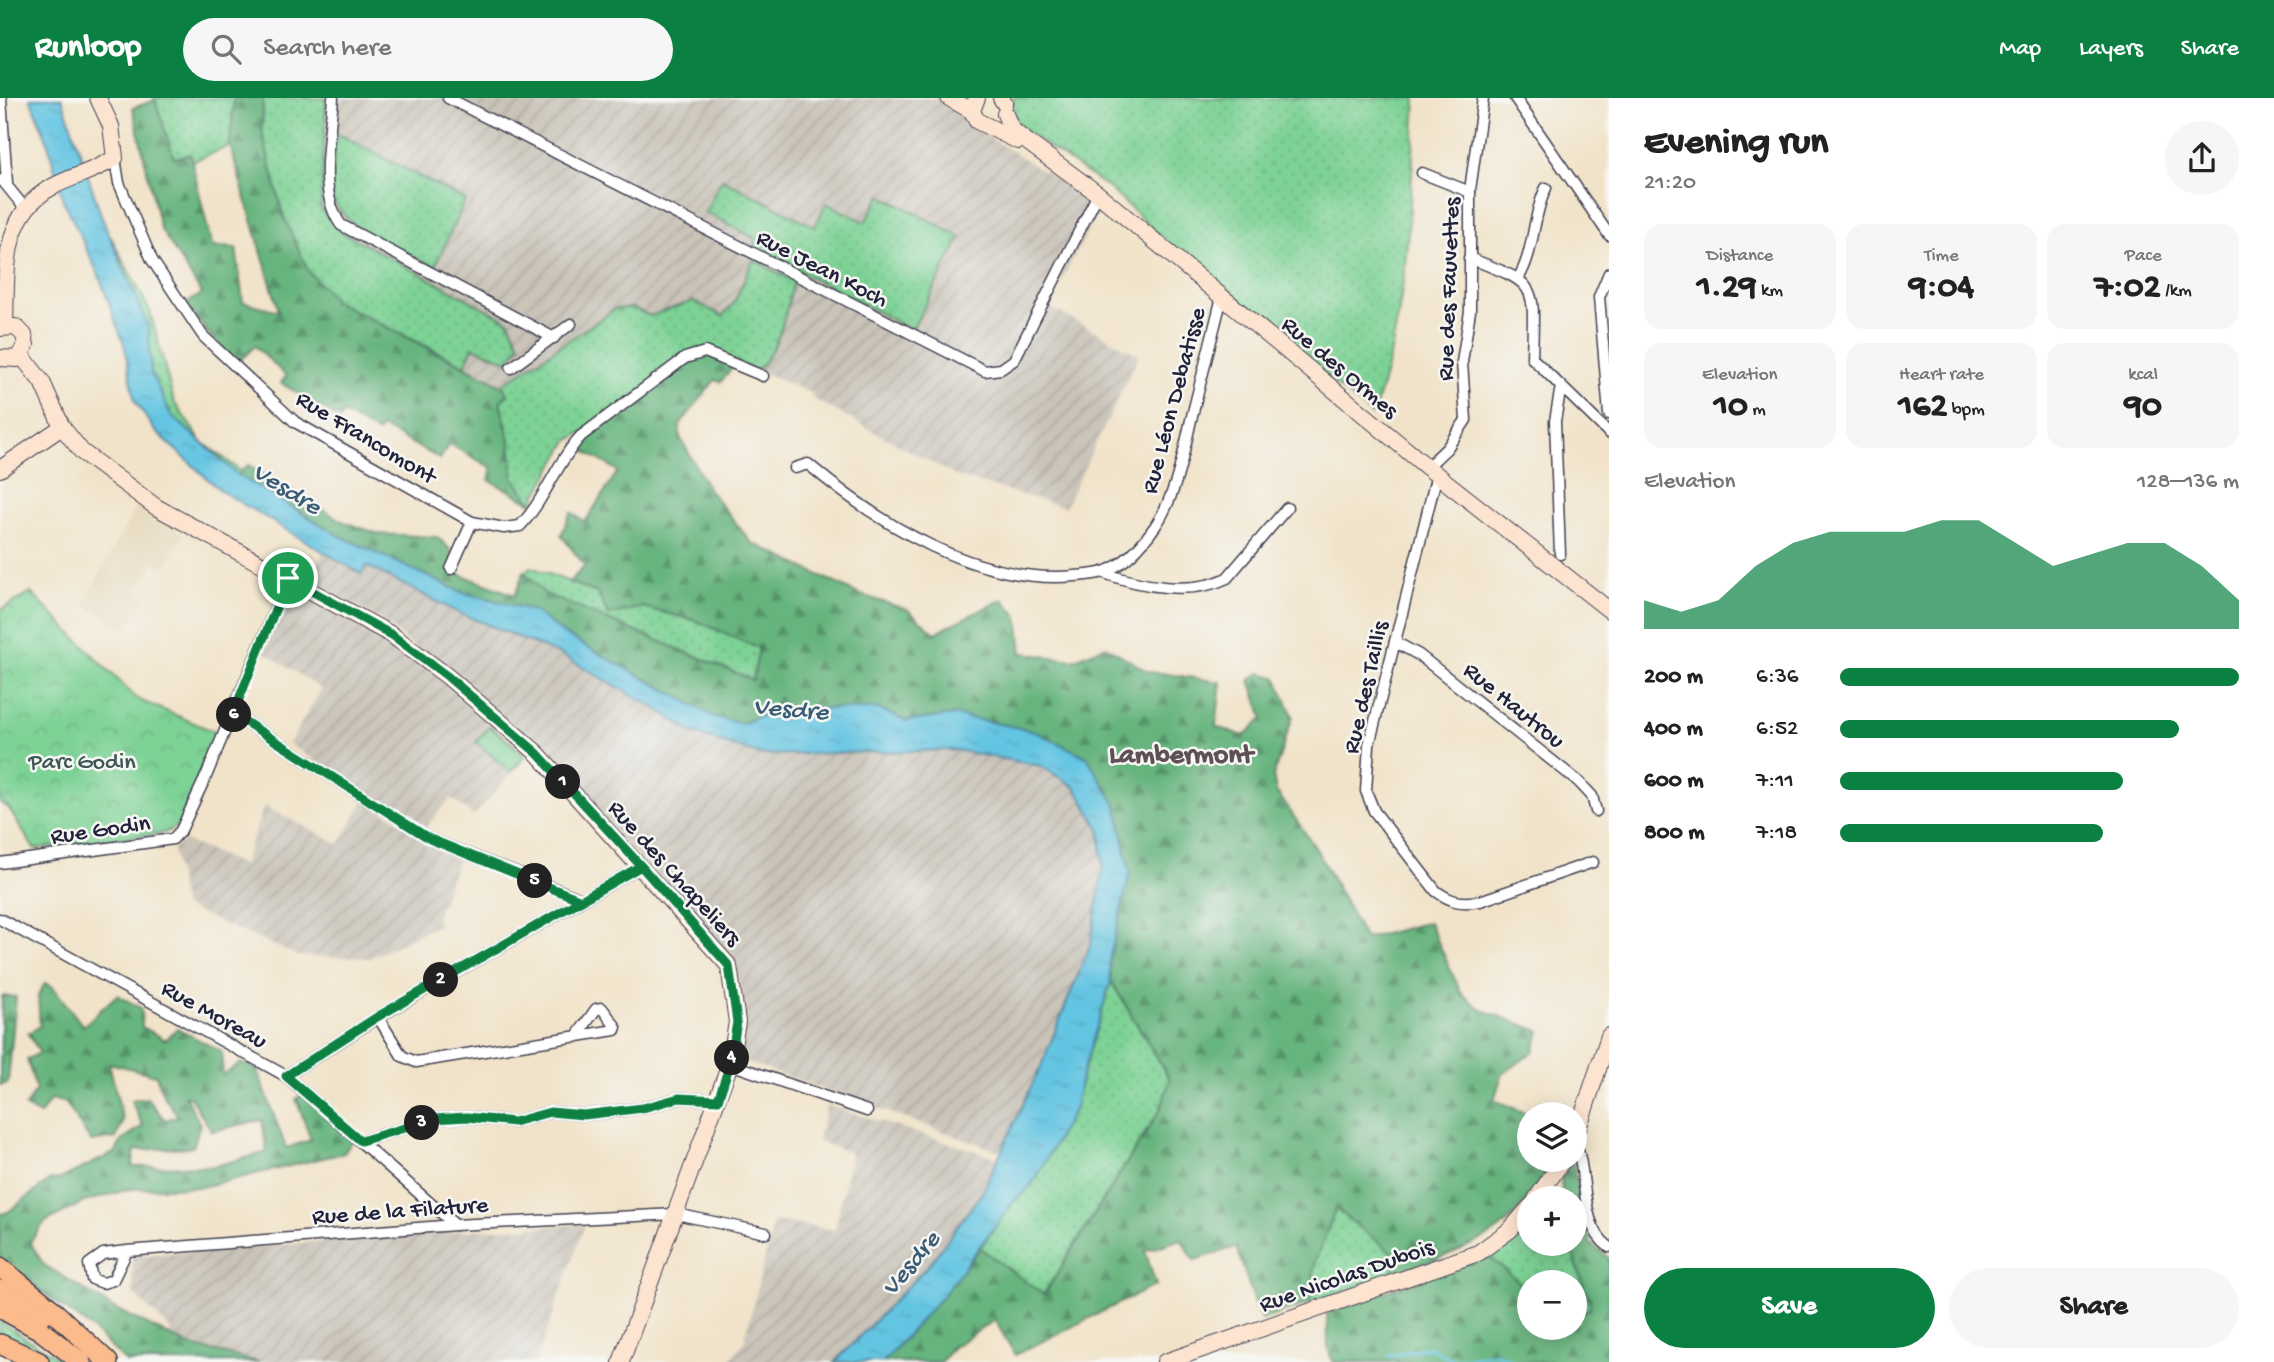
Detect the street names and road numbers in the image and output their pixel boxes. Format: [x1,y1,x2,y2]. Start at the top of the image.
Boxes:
street label: Rue des Fauvettes [1433,196,1468,381]
street label: Rue Jean Koch [751,224,892,316]
street label: Rue Léon Debatisse [1137,304,1214,497]
street label: Rue des Ormes [1274,311,1404,427]
street label: Rue Francomont [290,386,443,493]
street label: Rue des Taillis [1338,618,1397,757]
street label: Rue Hautrou [1456,657,1569,756]
street label: Rue des Chapeliers [600,795,747,954]
street label: Rue Godin [49,810,153,853]
street label: Rue Moreau [155,975,271,1057]
street label: Rue de la Filature [311,1192,490,1233]
street label: Rue Nicolas Dubois [1256,1233,1439,1321]

